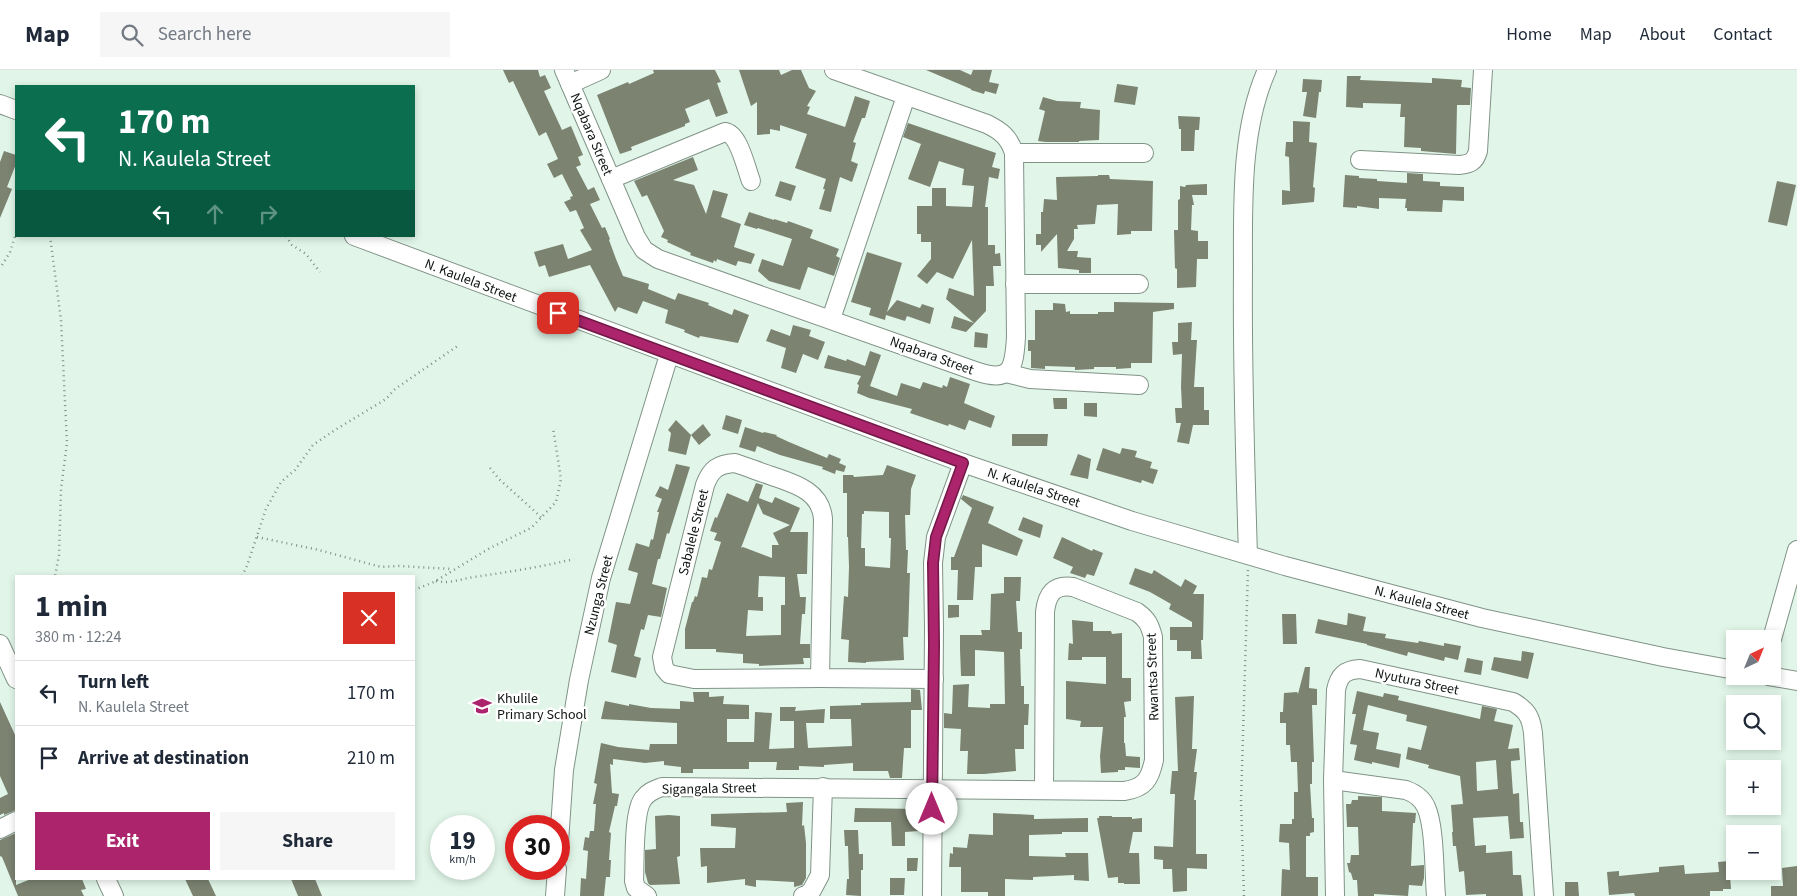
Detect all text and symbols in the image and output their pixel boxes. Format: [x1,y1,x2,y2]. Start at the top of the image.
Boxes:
search box [100,12,450,57]
text: Map [25,17,70,52]
icon: search [118,21,146,49]
text: Search here [158,21,251,48]
text: Home [1506,22,1552,47]
text: Map [1580,22,1612,47]
text: About [1640,22,1685,47]
text: Contact [1713,22,1772,47]
street label: Nqabara Street [565,90,618,179]
text: 170 m [118,97,210,147]
icon: left [35,105,100,170]
text: N. Kaulela Street [118,143,271,175]
icon: left [148,200,176,228]
icon: ahead [201,200,229,228]
icon: right [254,200,282,228]
street label: N. Kaulela Street [422,254,520,308]
pin [537,292,579,334]
icon: arrive [544,299,572,327]
street label: Nqabara Street [887,332,977,380]
street label: N. Kaulela Street [984,463,1083,513]
street label: Sabalele Street [674,487,714,577]
street label: Nzunga Street [579,553,619,637]
street label: N. Kaulela Street [1372,581,1471,625]
text: 1 min [35,585,108,628]
button: close [343,592,395,644]
text: 380 m · 12:24 [35,626,122,648]
north arrow [1726,630,1781,685]
map controls [1726,630,1781,880]
street label: Rwantsa Street [1141,632,1165,721]
street label: Nyutura Street [1373,663,1461,701]
text: Turn left [78,669,149,696]
icon: left [35,679,63,707]
text: 170 m [347,680,395,707]
place label: Khulile Primary School [497,689,587,725]
school or university icon: Khulile Primary School [471,695,493,717]
button: search [1726,695,1781,750]
text: N. Kaulela Street [78,696,189,718]
icon: arrive [35,744,63,772]
text: Arrive at destination [78,745,249,772]
text: 210 m [347,745,395,772]
button: + [1726,760,1781,815]
street label: Sigangala Street [661,778,757,800]
position arrow [905,782,957,834]
button: Exit [35,812,210,870]
button: Share [220,812,395,870]
speed limit sign: 30 [505,815,570,880]
text: 19 [449,823,476,859]
button: − [1726,825,1781,880]
text: km/h [449,851,476,868]

